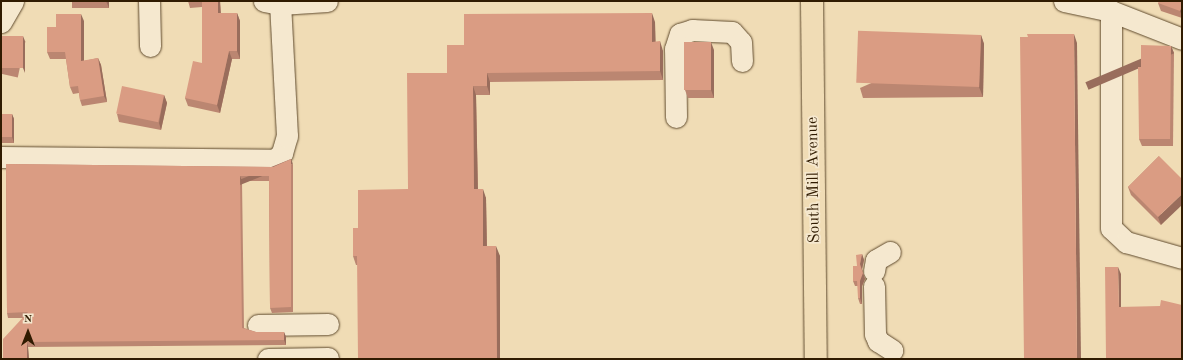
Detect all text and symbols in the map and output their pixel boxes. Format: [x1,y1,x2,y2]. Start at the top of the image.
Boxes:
street label: South Mill Avenue [803,116,825,244]
north arrow [8,312,48,352]
text: N [24,314,32,325]

